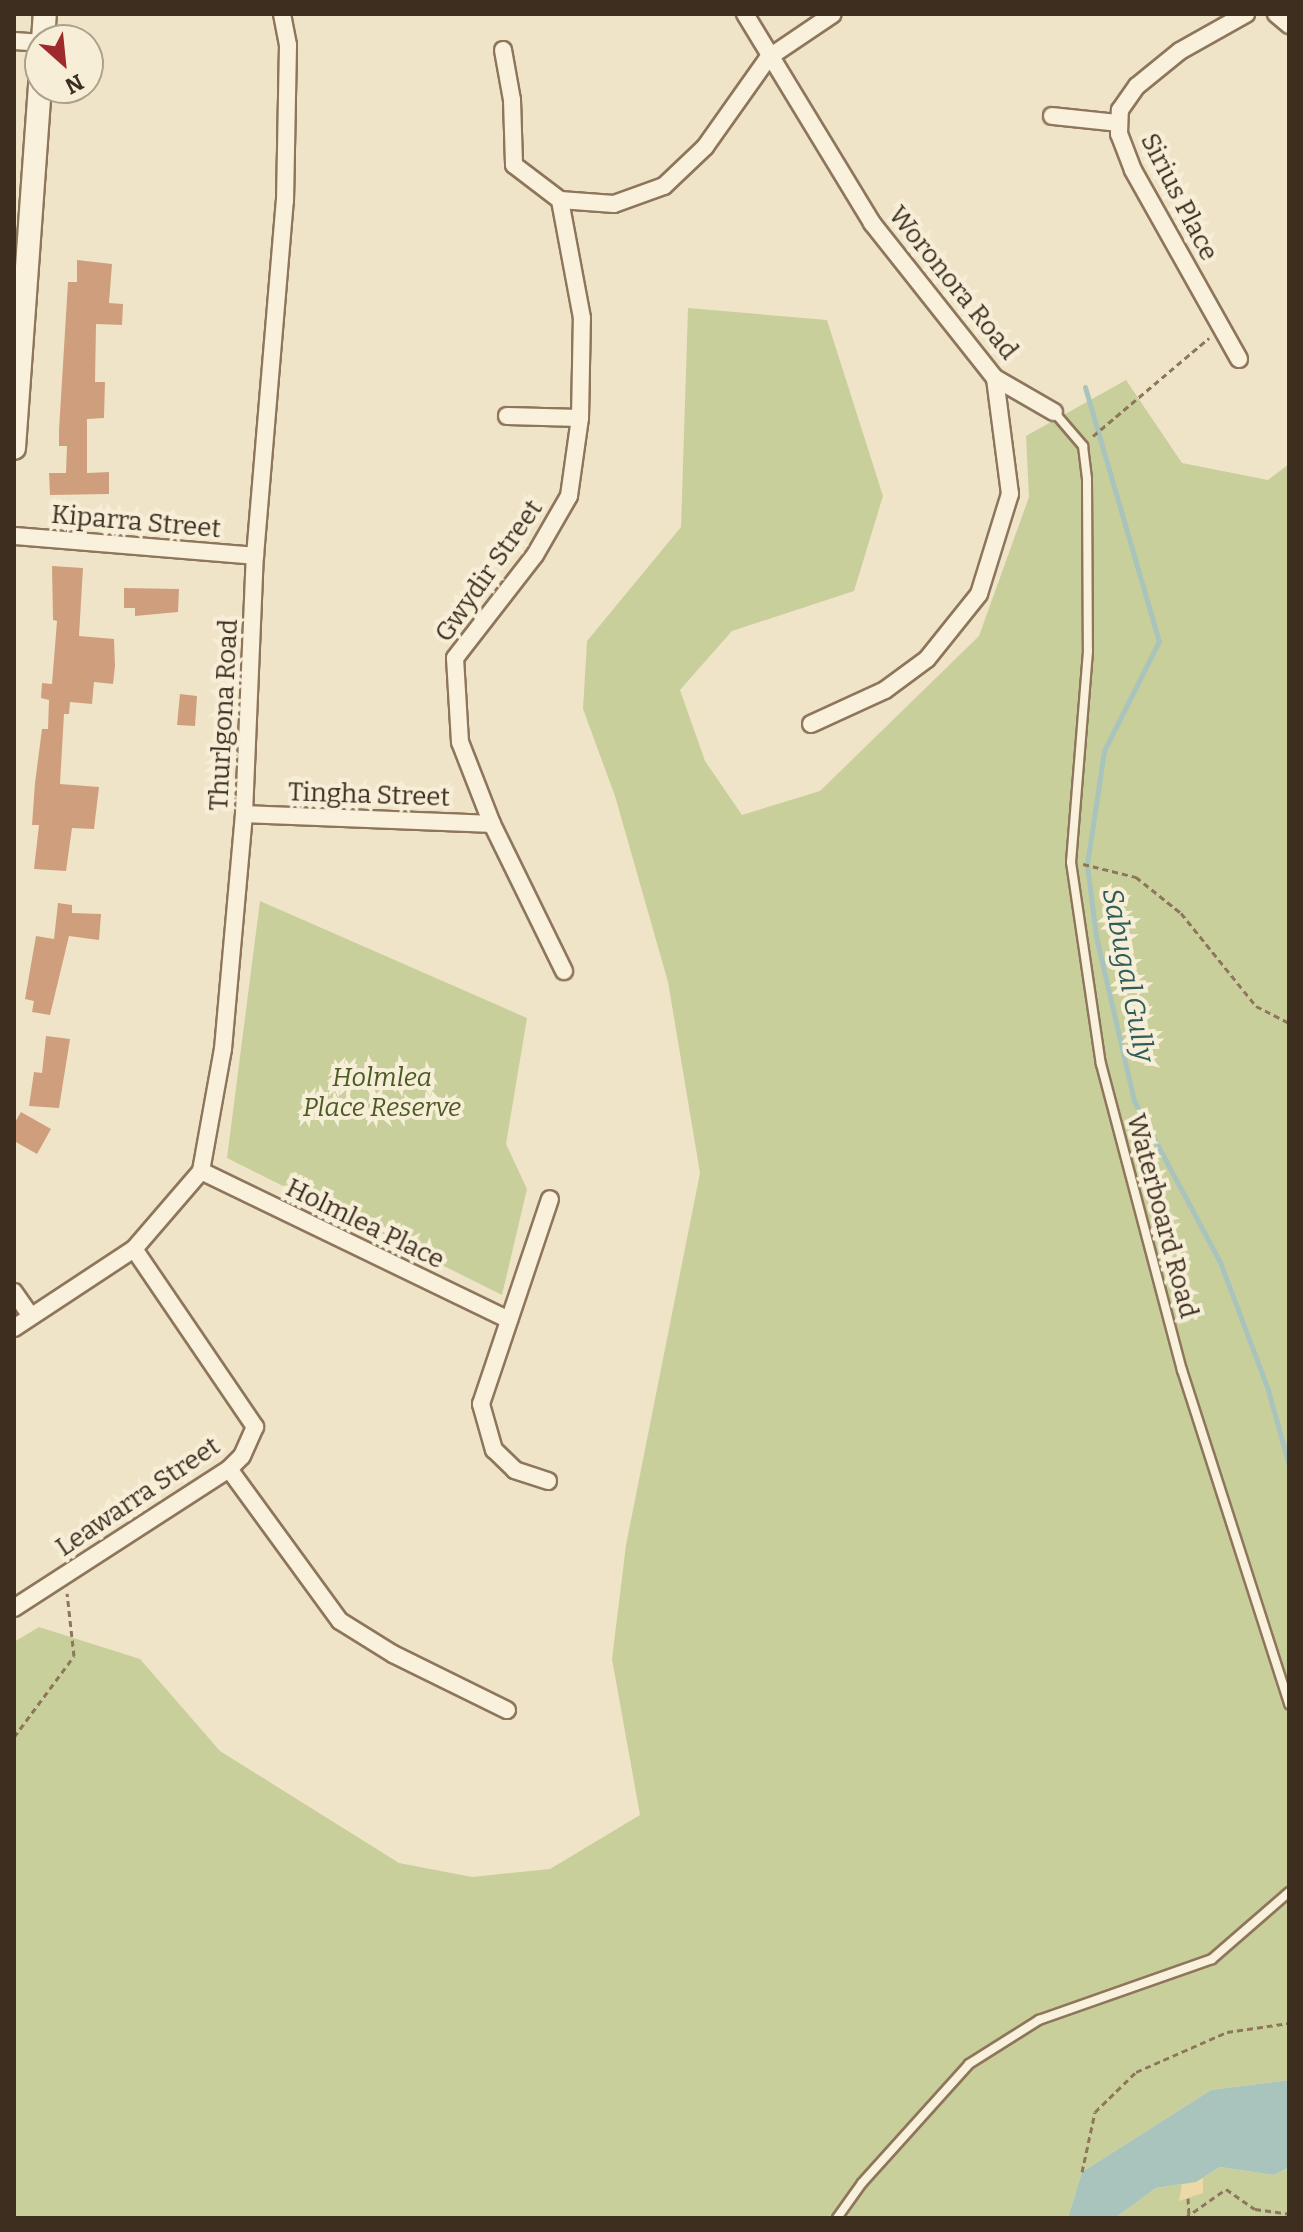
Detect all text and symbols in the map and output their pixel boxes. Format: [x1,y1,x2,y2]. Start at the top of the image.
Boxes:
north arrow [24,24,104,104]
text: N [61,68,88,100]
street label: Sirius Place [1134,128,1224,266]
street label: Woronora Road [882,200,1024,366]
street label: Gwydir Street [429,494,549,648]
street label: Kiparra Street [50,499,222,545]
street label: Thurlgona Road [203,618,245,812]
street label: Tingha Street [288,777,450,813]
water label: Sabugal Gully [1095,885,1161,1065]
park label: Holmlea Place Reserve [303,1062,461,1124]
street label: Waterboard Road [1120,1111,1204,1321]
street label: Holmlea Place [281,1172,449,1276]
street label: Leawarra Street [50,1431,226,1563]

